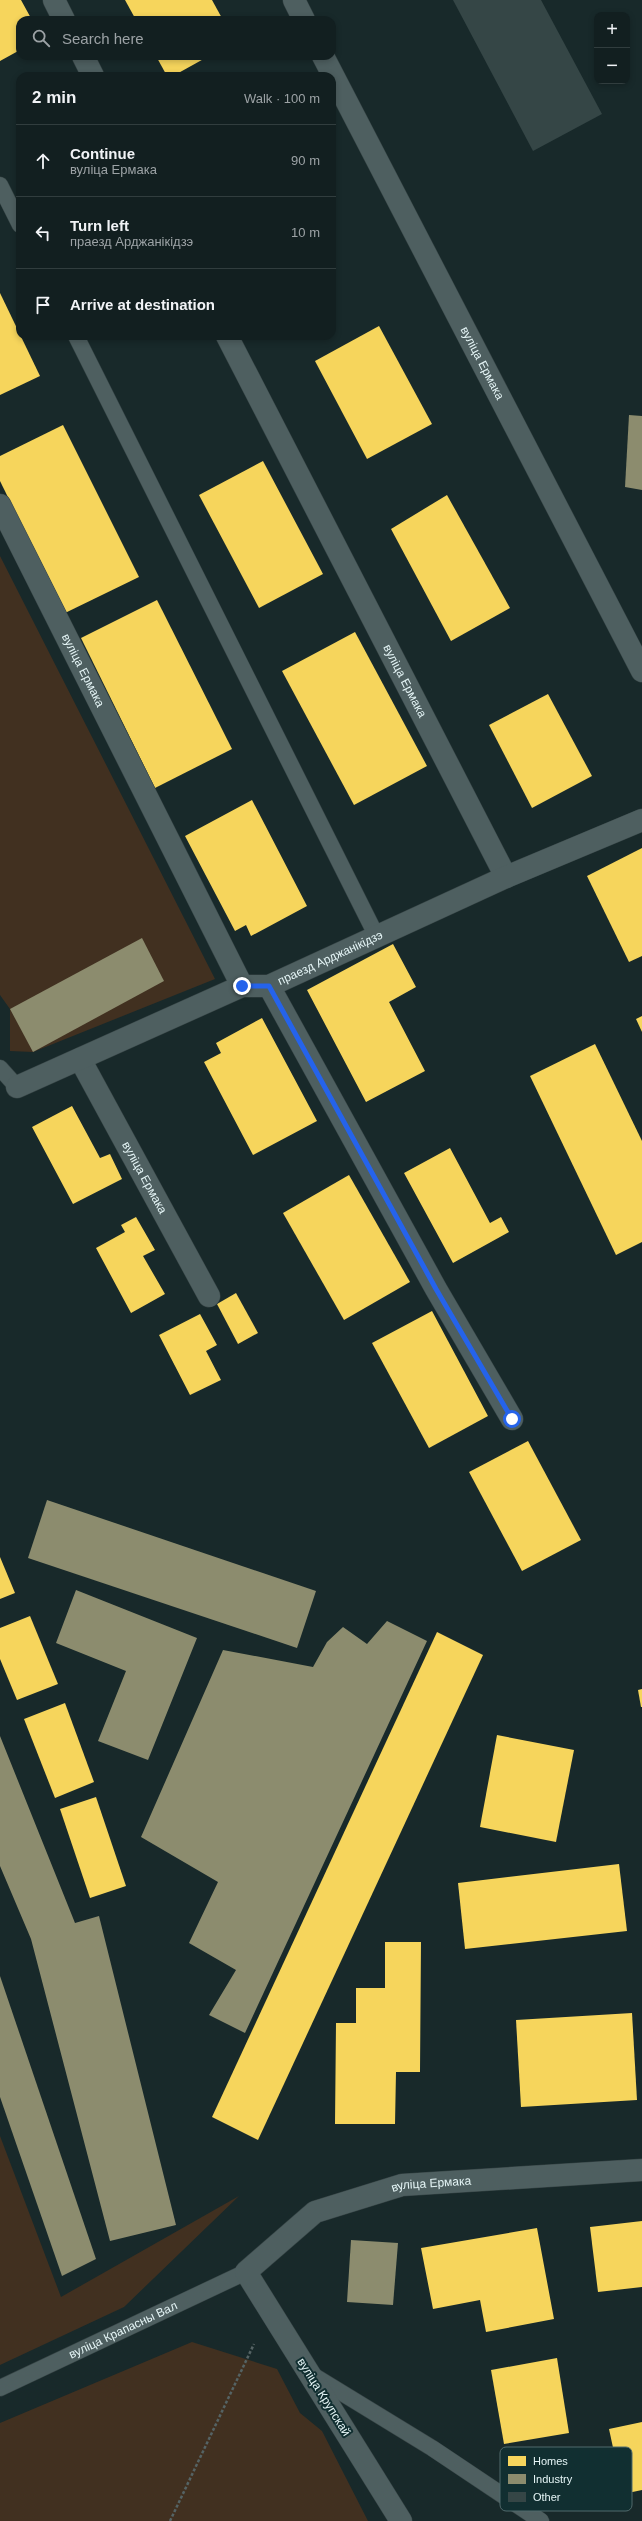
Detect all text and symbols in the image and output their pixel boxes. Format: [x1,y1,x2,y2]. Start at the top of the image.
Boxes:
map controls [594,12,630,84]
button: + [594,12,630,48]
search box [16,16,336,60]
icon: search [30,27,52,49]
text: Search here [62,30,144,47]
button: − [594,48,630,84]
text: 2 min [32,88,76,107]
text: Walk · 100 m [244,91,320,106]
text: Continue [70,145,135,162]
icon: ahead [32,150,54,172]
text: 90 m [291,153,320,168]
text: вуліца Ермака [70,162,157,177]
text: Turn left [70,217,129,234]
icon: left [32,222,54,244]
text: 10 m [291,225,320,240]
text: праезд Арджанікідзэ [70,234,193,249]
icon: arrive [32,294,54,316]
text: Arrive at destination [70,296,215,313]
street label: вуліца Ермака [458,324,507,402]
street label: вуліца Ермака [59,631,108,710]
street label: вуліца Ермака [380,642,430,720]
street label: праезд Арджанікідзэ [276,928,385,988]
route end [233,977,251,995]
street label: вуліца Ермака [119,1139,170,1216]
route start [503,1410,521,1428]
street label: вуліца Ермака [389,2174,472,2195]
street label: вуліца Крапасны Вал [66,2298,180,2362]
street label: вуліца Крупскай [294,2355,354,2439]
legend [500,2447,632,2511]
text: Homes [533,2455,568,2467]
text: Industry [533,2473,573,2485]
text: Other [533,2491,561,2503]

